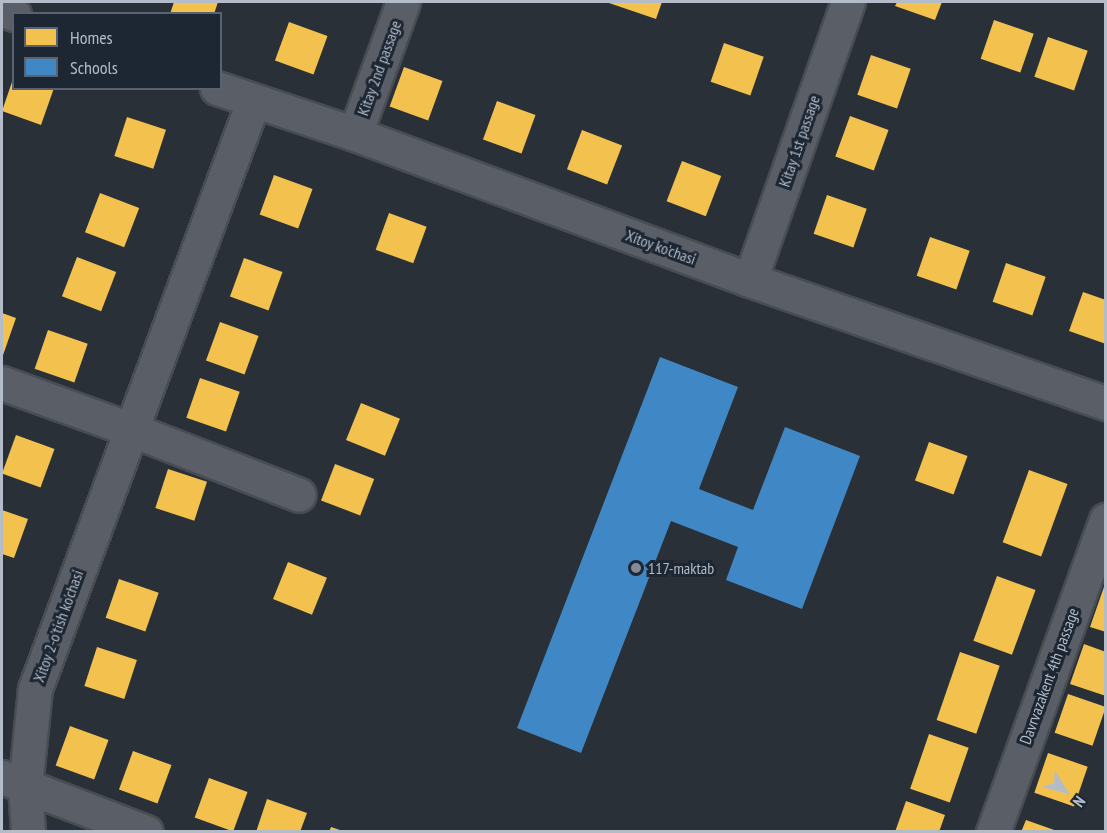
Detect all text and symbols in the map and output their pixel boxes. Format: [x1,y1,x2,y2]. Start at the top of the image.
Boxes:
legend [12,12,222,90]
street label: Kitay 2nd passage [353,18,405,118]
text: Homes [70,26,113,49]
text: Schools [70,56,118,79]
street label: Kitay 1st passage [774,92,824,190]
street label: Xitoy ko'chasi [623,225,699,269]
place label: 117-maktab [648,558,714,578]
marker: 117-maktab [629,561,643,575]
street label: Xitoy 2-o'tish ko'chasi [29,567,87,685]
street label: Davrvazakent 4th passage [1015,605,1083,747]
north arrow [1035,761,1095,821]
text: N [1069,792,1090,811]

